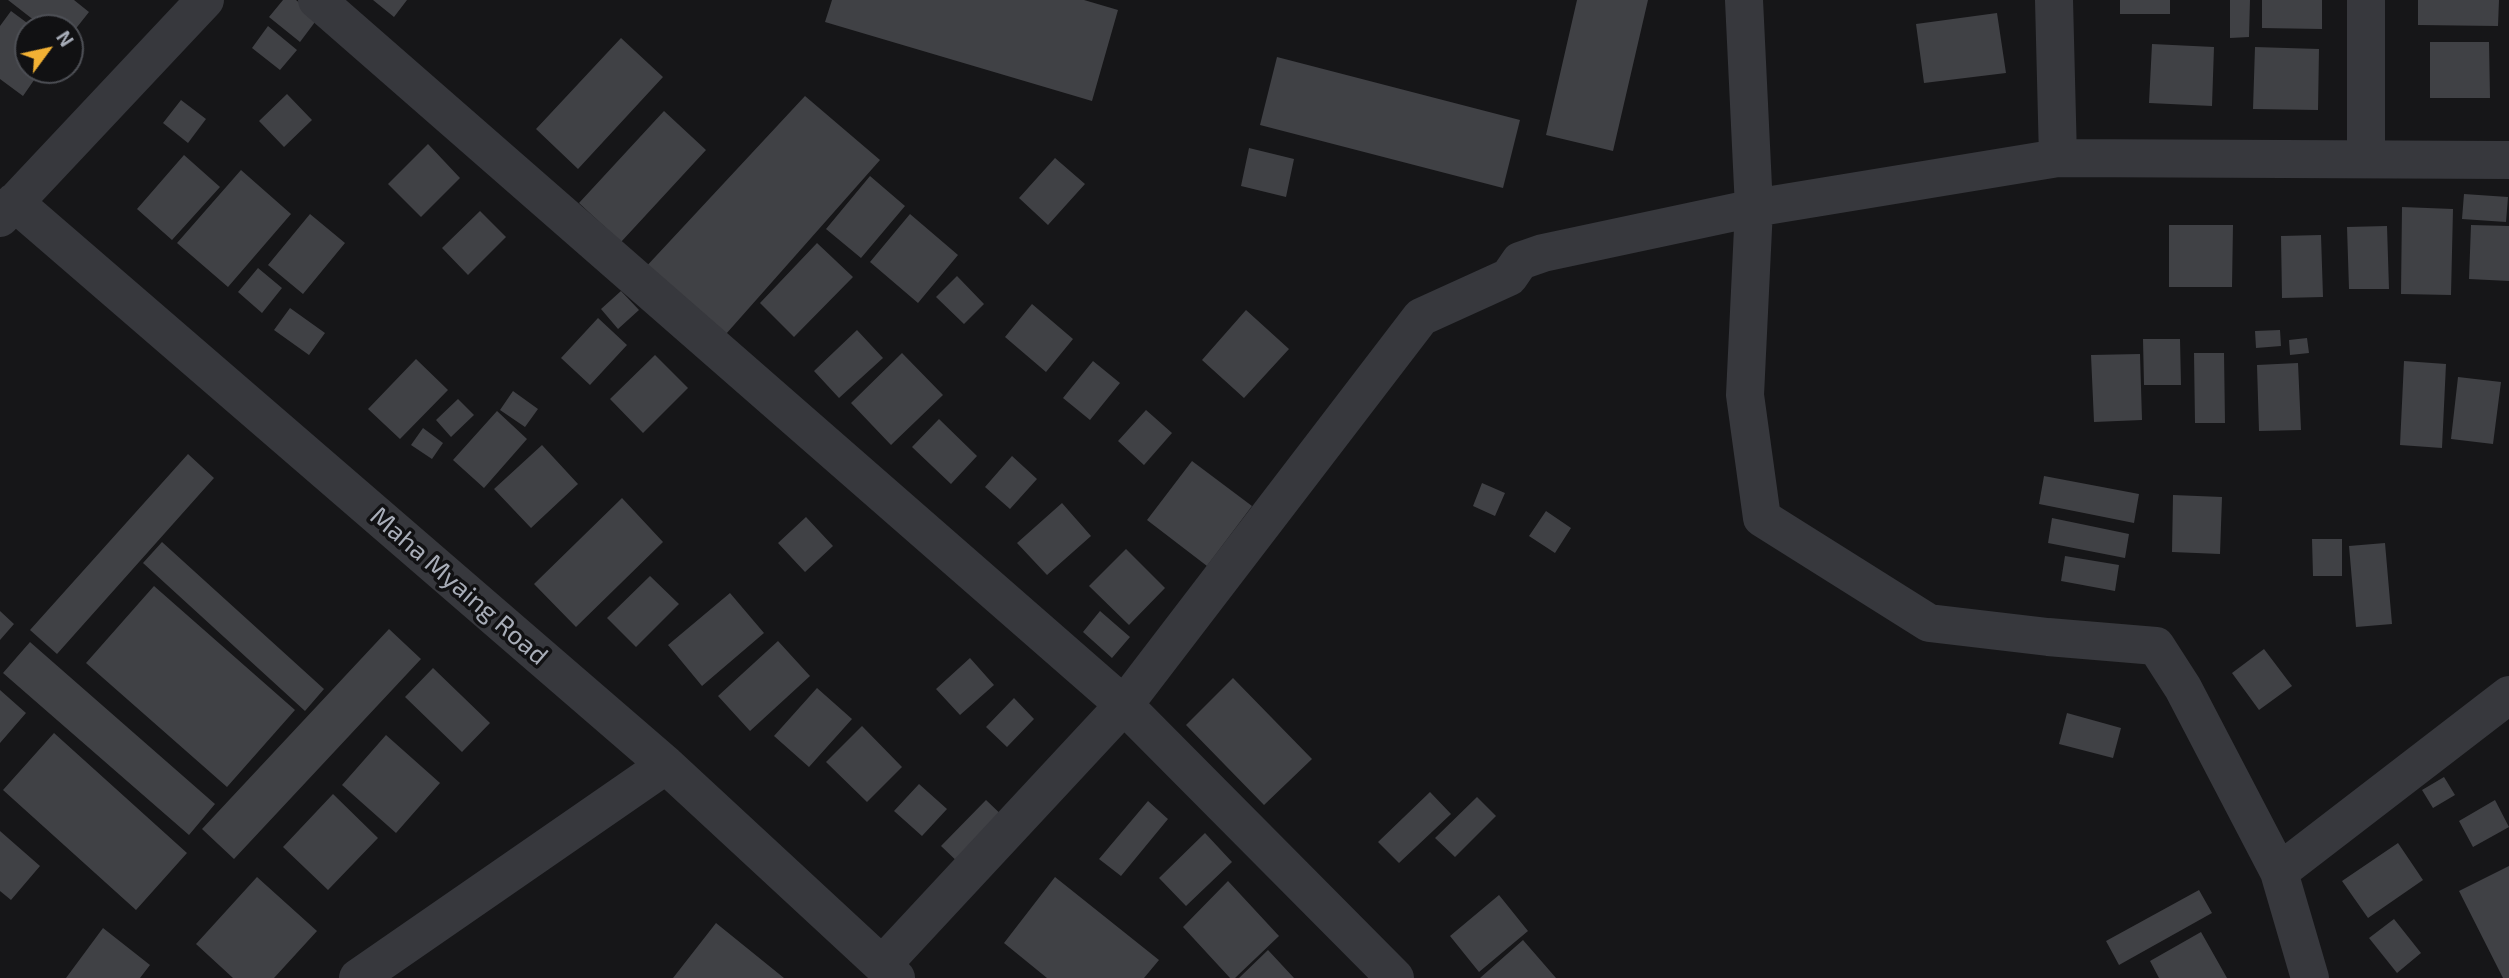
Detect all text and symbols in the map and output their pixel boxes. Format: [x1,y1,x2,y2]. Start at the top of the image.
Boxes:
north arrow [14,14,84,84]
text: N [52,26,79,50]
street label: Maha Myaing Road [364,501,554,671]

